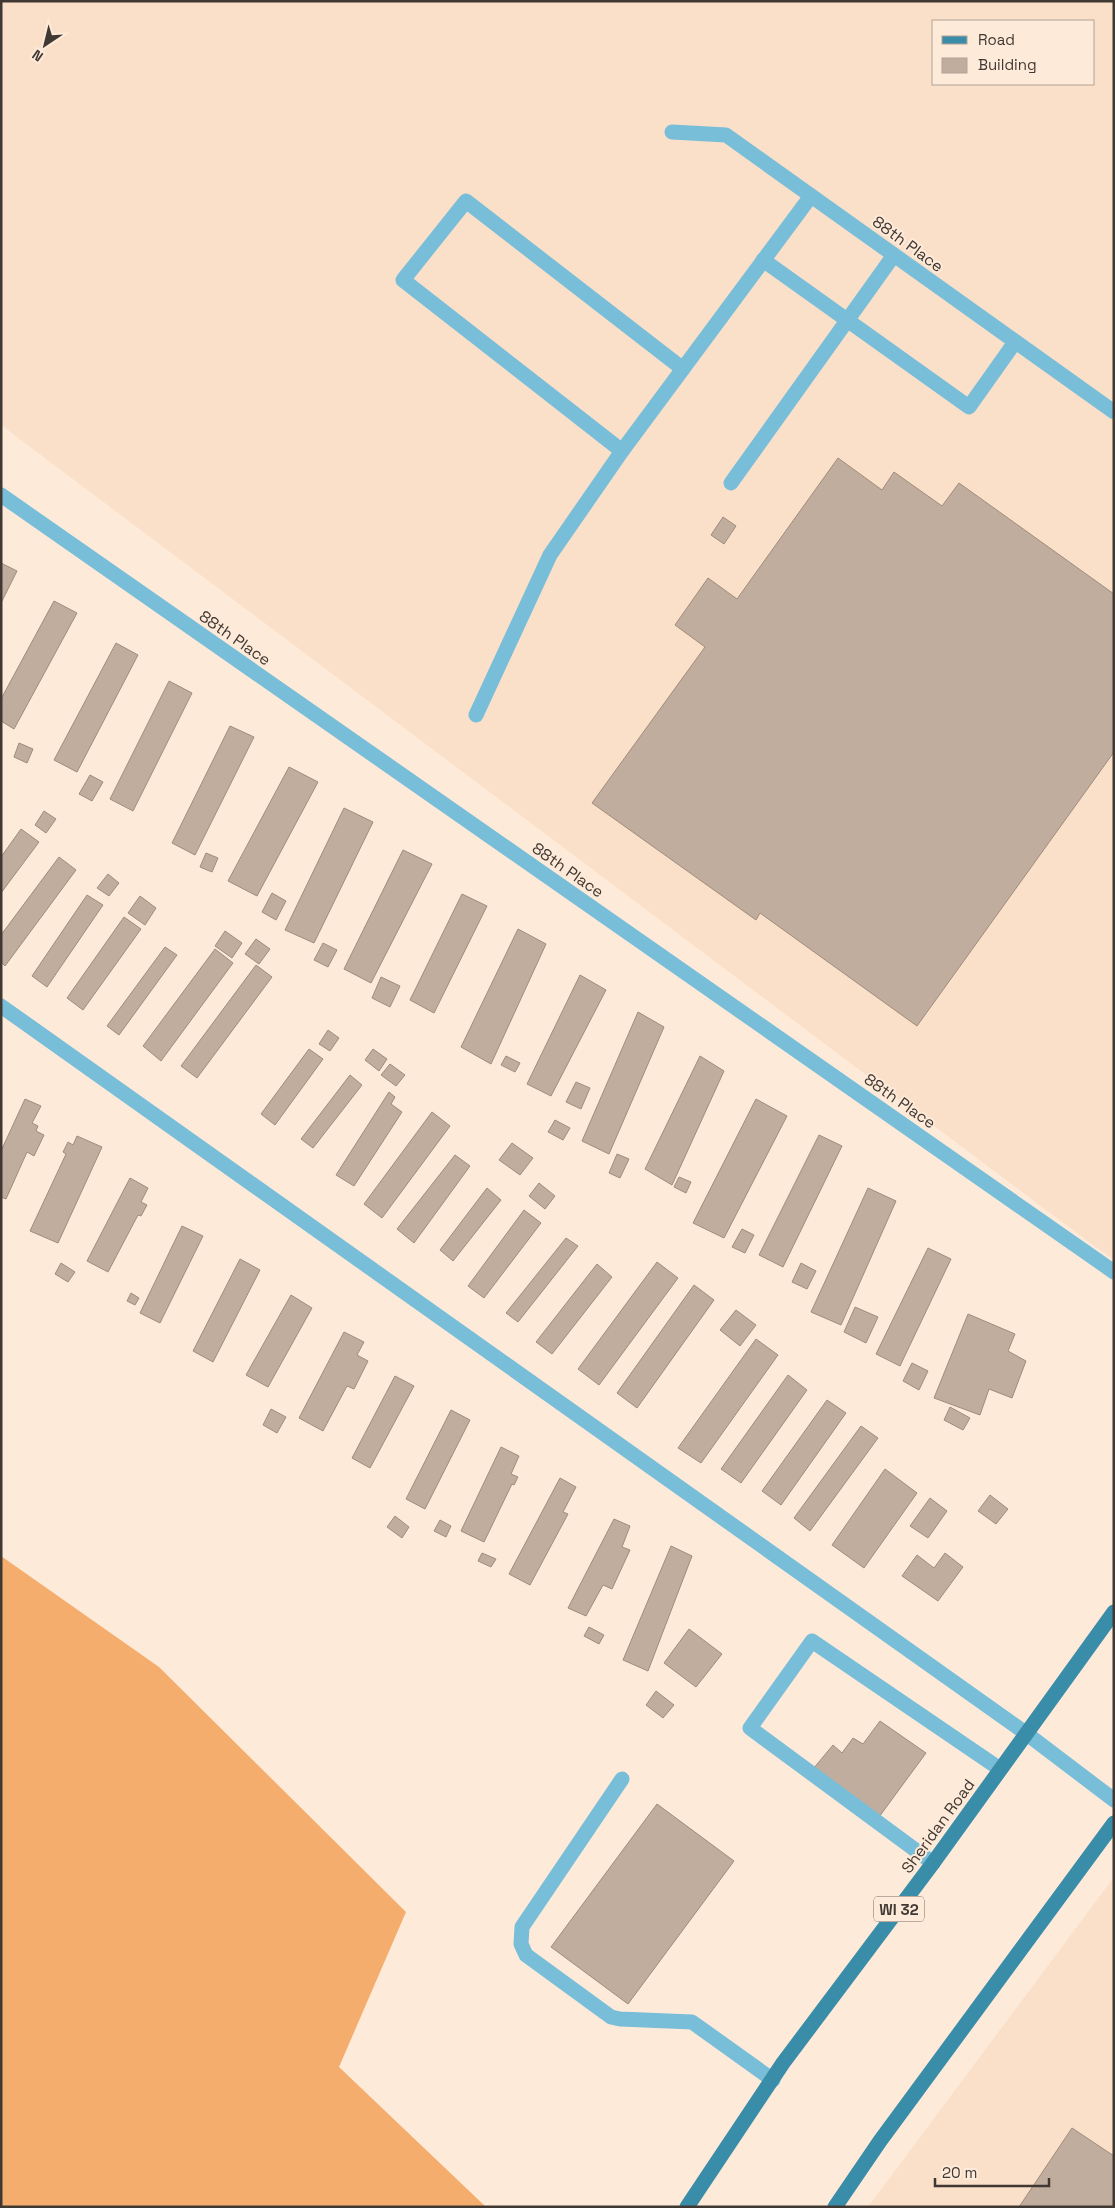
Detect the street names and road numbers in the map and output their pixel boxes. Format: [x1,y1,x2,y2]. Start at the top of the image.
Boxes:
street label: 88th Place [868,211,948,277]
street label: 88th Place [195,606,275,670]
street label: 88th Place [528,838,608,902]
street label: 88th Place [860,1069,940,1133]
street label: Sheridan Road [897,1775,979,1877]
road number: WI 32 [874,1896,924,1922]

